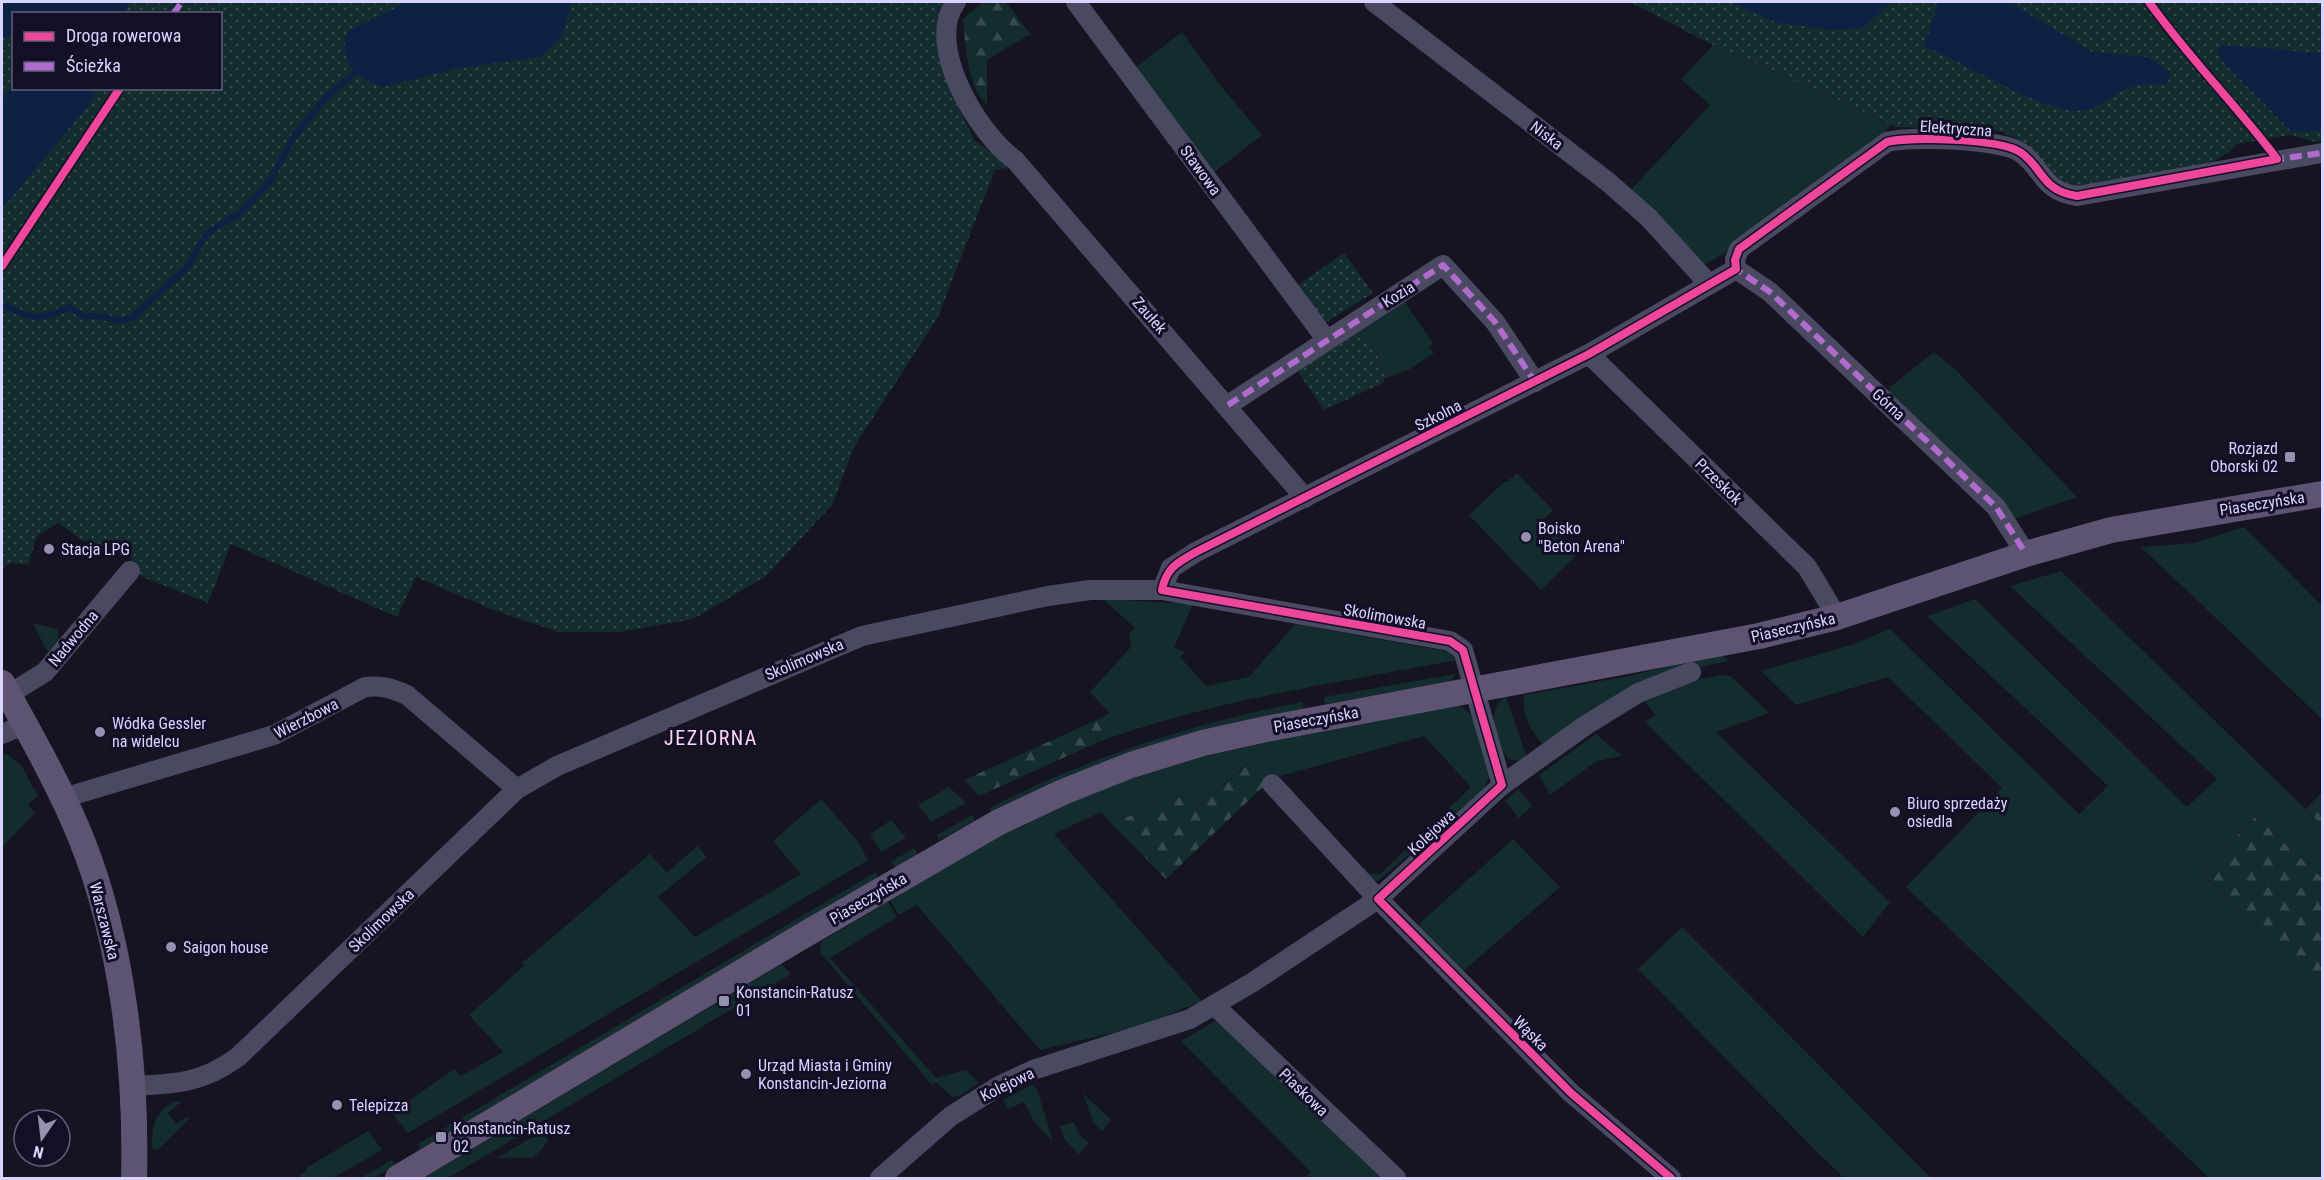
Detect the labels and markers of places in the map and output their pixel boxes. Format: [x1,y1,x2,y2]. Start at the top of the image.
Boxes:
place label: Rozjazd Oborski 02 [2210,439,2278,476]
marker: Rozjazd Oborski 02 [2283,450,2297,464]
place label: Boisko "Beton Arena" [1538,519,1625,556]
marker: Boisko "Beton Arena" [1519,530,1533,544]
place label: Stacja LPG [61,540,130,559]
marker: Stacja LPG [42,542,56,556]
place label: Wódka Gessler na widelcu [112,714,206,751]
marker: Wódka Gessler na widelcu [93,725,107,739]
place label: Biuro sprzedaży osiedla [1907,794,2008,831]
marker: Biuro sprzedaży osiedla [1888,805,1902,819]
place label: Saigon house [183,938,268,957]
marker: Saigon house [164,940,178,954]
place label: Konstancin-Ratusz 01 [736,983,853,1020]
marker: Konstancin-Ratusz 01 [717,994,731,1008]
place label: Urząd Miasta i Gminy Konstancin-Jeziorna [758,1056,892,1093]
marker: Urząd Miasta i Gminy Konstancin-Jeziorna [739,1067,753,1081]
place label: Telepizza [349,1096,409,1115]
marker: Telepizza [330,1098,344,1112]
place label: Konstancin-Ratusz 02 [453,1119,570,1156]
marker: Konstancin-Ratusz 02 [434,1130,448,1144]

